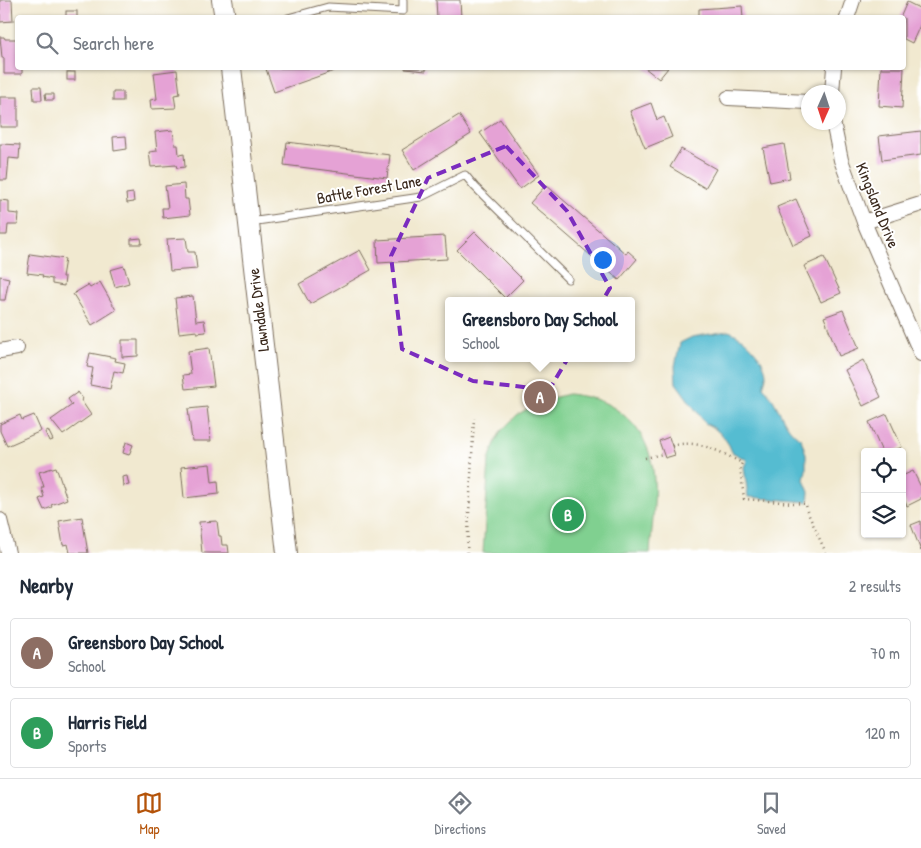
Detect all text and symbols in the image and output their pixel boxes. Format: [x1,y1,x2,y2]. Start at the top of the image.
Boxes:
search box [15,15,906,70]
icon: search [33,29,61,57]
text: Search here [73,30,154,56]
north arrow [801,85,846,130]
street label: Kingsland Drive [851,159,905,252]
street label: Battle Forest Lane [315,169,424,209]
your location [590,247,616,273]
street label: Lawndale Drive [242,266,274,353]
popup [445,297,635,362]
text: Greensboro Day School [462,306,618,332]
text: School [462,332,500,354]
pin: A [524,378,556,416]
map controls [861,448,906,538]
button: locate [861,448,906,493]
button: layers [861,493,906,538]
pin: B [552,496,584,534]
text: Nearby [20,571,73,600]
text: 2 results [849,575,901,597]
text: Greensboro Day School [68,629,224,655]
text: A [33,642,41,664]
text: 70 m [870,642,900,664]
text: School [68,655,105,677]
text: Harris Field [68,709,146,735]
text: B [33,722,41,744]
text: 120 m [865,722,900,744]
text: Sports [68,735,106,757]
tab: Map [135,789,163,838]
tab: Directions [434,789,486,838]
tab: Saved [757,789,786,838]

